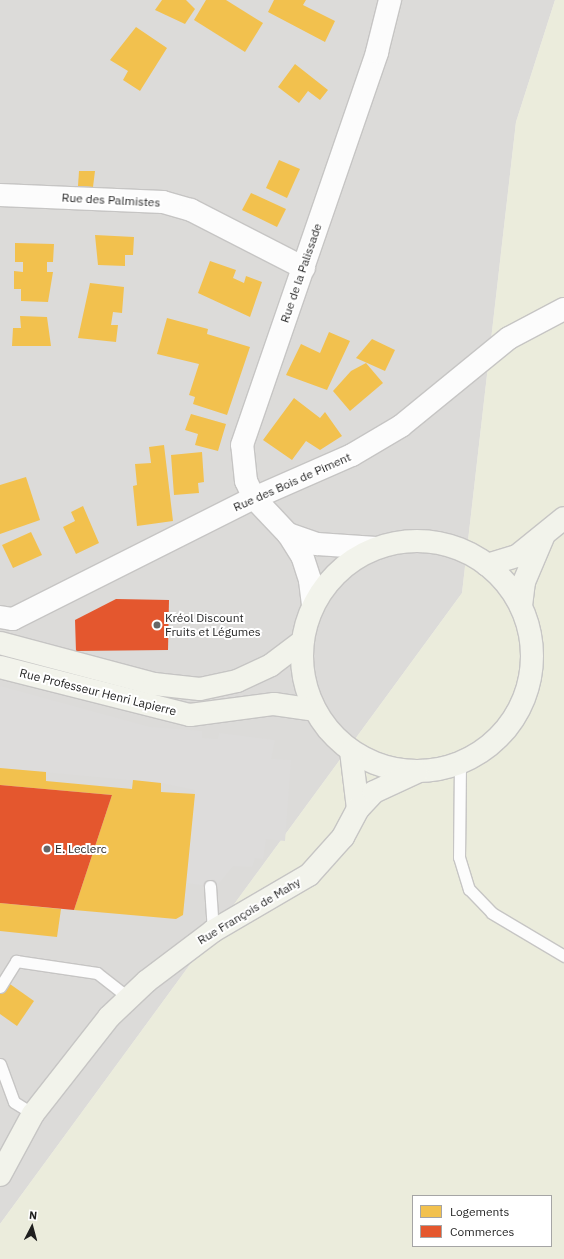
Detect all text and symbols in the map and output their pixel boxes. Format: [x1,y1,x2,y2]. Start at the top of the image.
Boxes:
street label: Rue des Palmistes [61,190,161,210]
street label: Rue de la Palissade [277,221,325,325]
street label: Rue des Bois de Piment [231,450,353,514]
place label: Kréol Discount Fruits et Légumes [165,611,261,639]
marker: Kréol Discount Fruits et Légumes [152,620,162,630]
street label: Rue Professeur Henri Lapierre [18,666,178,718]
place label: E. Leclerc [55,842,107,856]
marker: E. Leclerc [42,844,52,854]
street label: Rue François de Mahy [195,875,303,947]
legend [412,1195,552,1247]
text: Logements [450,1204,509,1219]
north arrow [12,1207,52,1247]
text: N [29,1208,38,1222]
text: Commerces [450,1224,514,1239]

